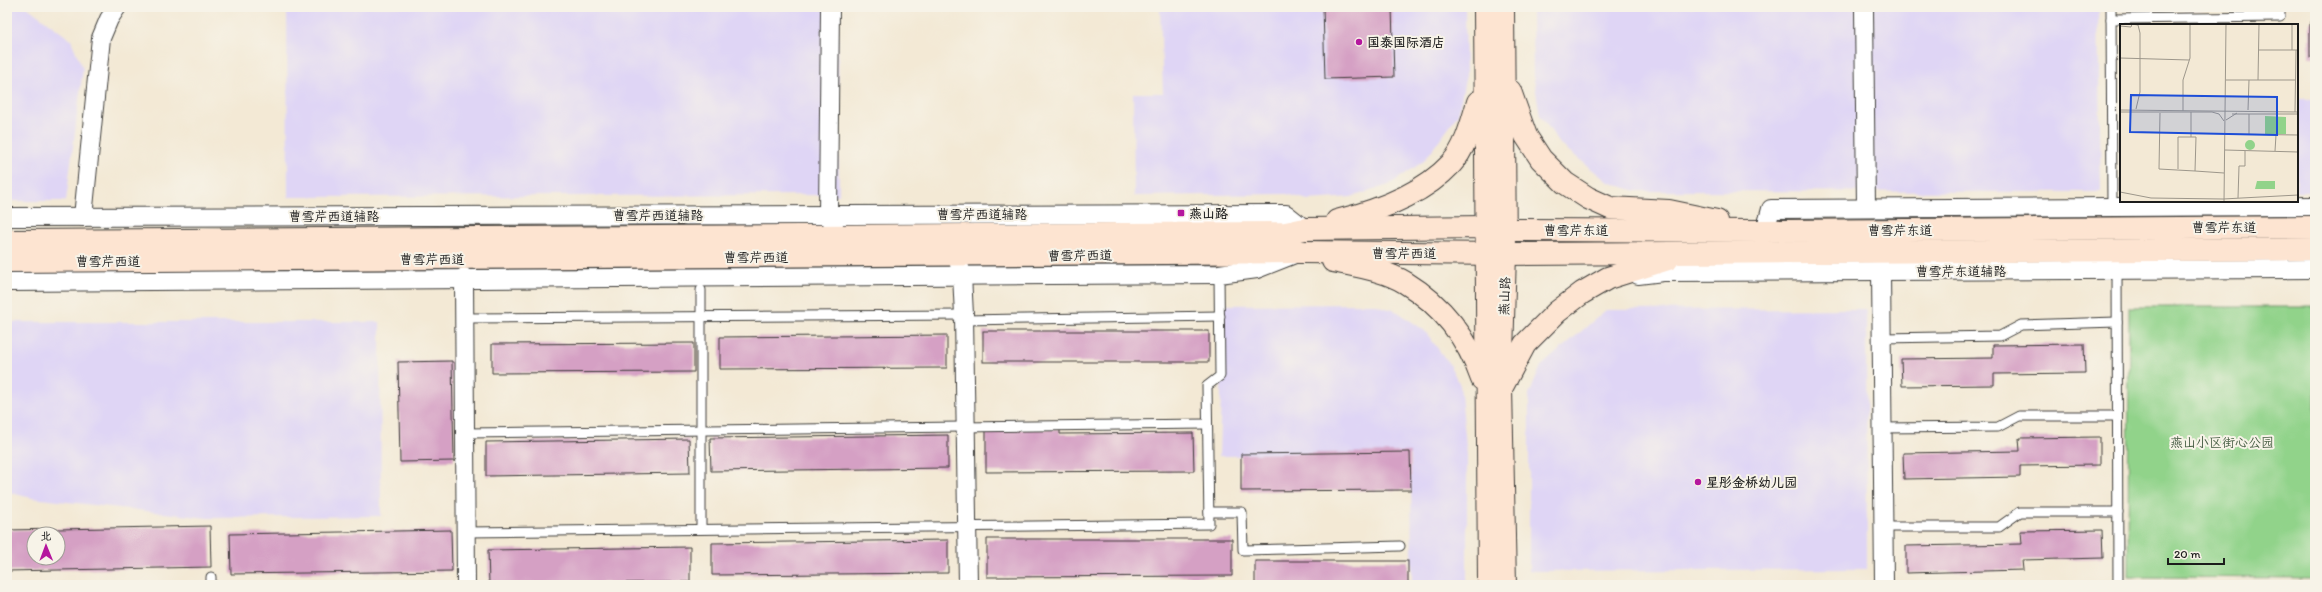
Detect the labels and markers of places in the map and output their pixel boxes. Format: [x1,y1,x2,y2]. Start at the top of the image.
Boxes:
place label: 国泰国际酒店 [1367,35,1445,50]
marker: 国泰国际酒店 [1354,37,1364,47]
place label: 燕山路 [1189,206,1228,221]
marker: 燕山路 [1176,208,1186,218]
place label: 星彤金桥幼儿园 [1706,475,1797,490]
marker: 星彤金桥幼儿园 [1693,477,1703,487]

